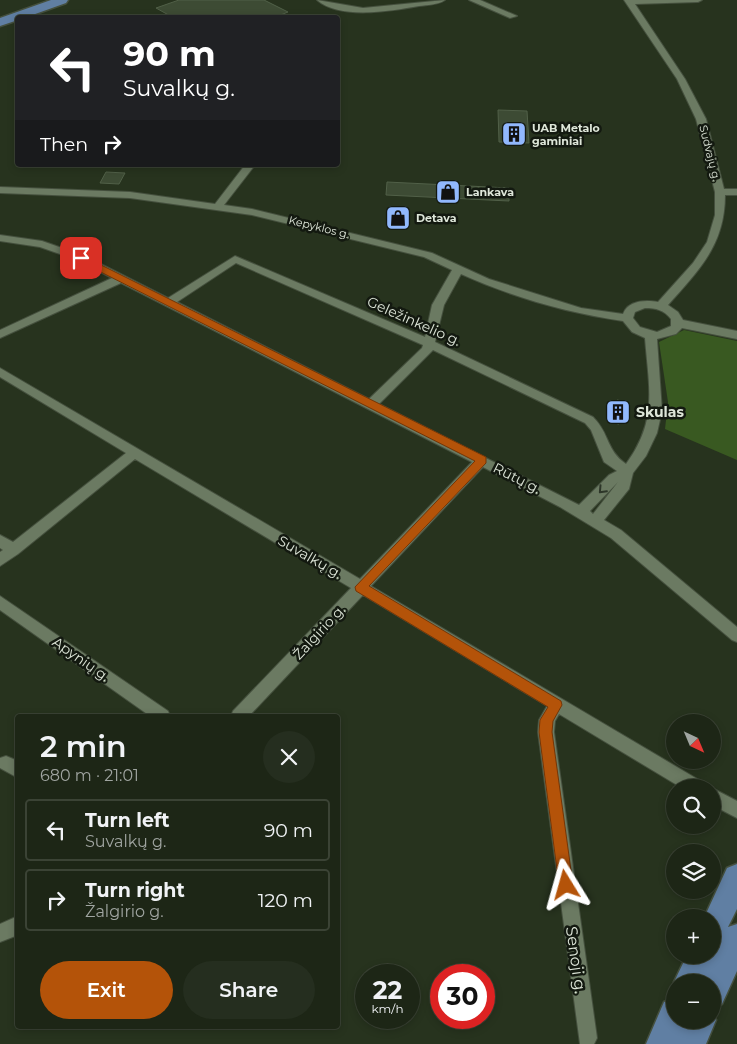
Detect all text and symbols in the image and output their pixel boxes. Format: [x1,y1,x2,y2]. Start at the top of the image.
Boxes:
text: 90 m [123,32,216,75]
icon: left [40,35,105,100]
text: Suvalkų g. [123,75,235,102]
building icon: UAB Metalo gaminiai [501,121,527,147]
place label: UAB Metalo gaminiai [532,121,600,148]
street label: Sudvajų g. [696,124,724,182]
icon: right [98,130,126,158]
text: Then [40,133,88,156]
shop icon: Lankava [435,179,461,205]
place label: Lankava [466,185,514,199]
shop icon: Detava [385,205,411,231]
place label: Detava [416,211,457,225]
street label: Kepyklos g. [287,213,351,241]
pin [60,237,102,279]
icon: arrive [67,244,95,272]
street label: Geležinkelio g. [364,292,464,350]
building icon: Skulas [605,399,631,425]
place label: Skulas [636,403,684,421]
street label: Rūtų g. [490,458,544,498]
one-way arrow [599,484,608,493]
street label: Suvalkų g. [275,531,345,583]
street label: Žalgirio g. [289,601,349,663]
street label: Apynių g. [49,633,113,685]
north arrow [666,714,721,769]
map controls [666,714,721,1029]
text: 2 min [40,728,127,765]
button: close [263,731,315,783]
text: 680 m · 21:01 [40,766,139,785]
button: search [666,779,721,834]
text: Turn left [85,809,170,832]
icon: left [42,816,70,844]
text: 90 m [264,819,313,842]
text: Suvalkų g. [85,832,166,851]
button: layers [666,844,721,899]
position arrow [539,858,591,910]
text: Turn right [85,879,185,902]
icon: right [42,886,70,914]
text: 120 m [258,889,313,912]
text: Žalgirio g. [85,902,164,921]
button: + [666,909,721,964]
street label: Senoji g. [562,925,590,995]
button: Exit [40,961,173,1019]
button: Share [183,961,315,1019]
speed limit sign: 30 [430,964,495,1029]
button: − [666,974,721,1029]
text: 22 [373,975,402,1005]
text: km/h [371,1001,404,1016]

